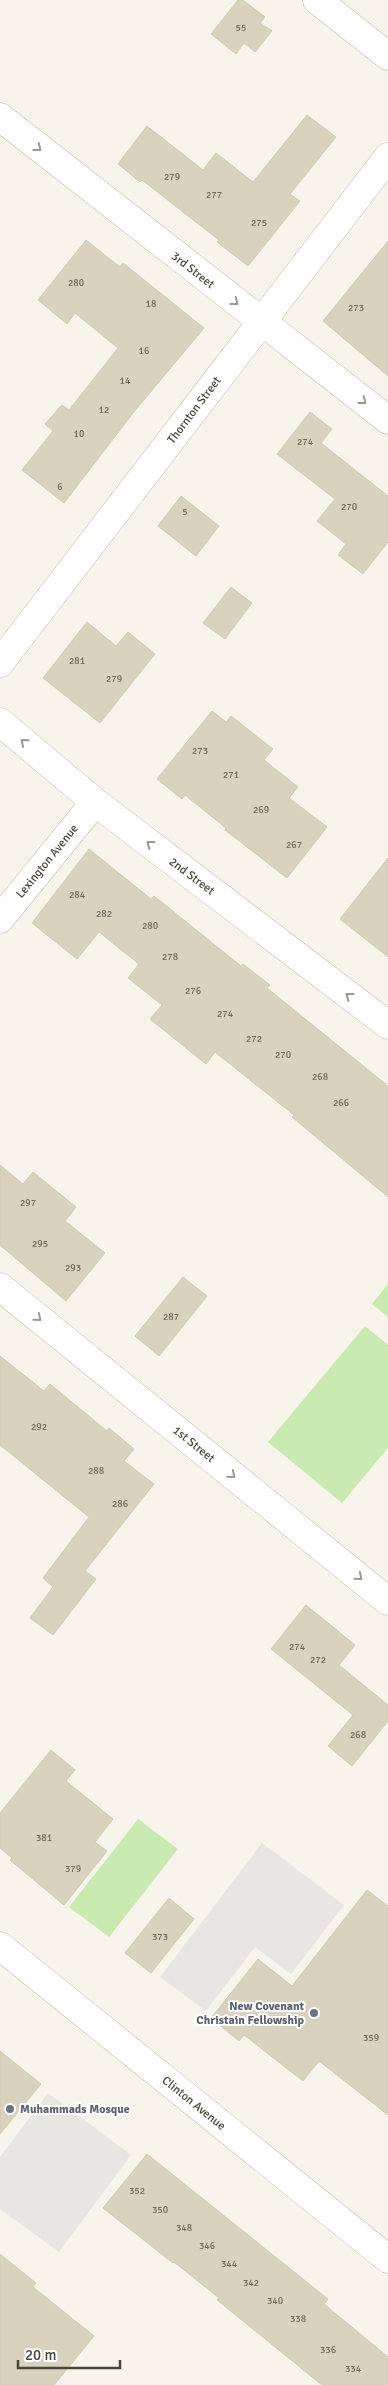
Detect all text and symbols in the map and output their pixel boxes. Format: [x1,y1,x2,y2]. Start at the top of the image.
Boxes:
house number: 55 [236,22,246,34]
one-way arrow [32,142,41,150]
house number: 279 [164,171,180,183]
house number: 277 [206,189,222,201]
house number: 275 [251,217,267,229]
street label: 3rd Street [168,249,217,292]
house number: 280 [68,277,84,289]
one-way arrow [229,297,238,305]
house number: 18 [146,298,156,310]
house number: 273 [348,302,364,314]
house number: 16 [139,345,149,357]
street label: Thornton Street [164,374,225,447]
house number: 14 [120,375,131,387]
one-way arrow [358,396,367,405]
house number: 12 [99,404,109,416]
house number: 10 [74,428,84,440]
house number: 274 [297,436,314,448]
house number: 6 [57,481,63,493]
house number: 270 [341,501,357,513]
house number: 5 [182,506,188,518]
house number: 281 [69,655,85,667]
house number: 279 [106,673,122,685]
one-way arrow [21,739,30,748]
house number: 273 [192,745,208,757]
house number: 271 [223,769,239,781]
house number: 269 [253,804,269,816]
street label: Lexington Avenue [13,821,82,901]
house number: 267 [286,839,302,851]
one-way arrow [147,842,156,850]
street label: 2nd Street [166,854,217,898]
house number: 284 [69,889,86,901]
house number: 282 [96,908,112,920]
house number: 280 [142,920,158,932]
house number: 278 [162,951,178,963]
house number: 276 [185,985,201,997]
one-way arrow [346,993,355,1001]
house number: 274 [217,1008,234,1020]
house number: 272 [246,1033,262,1045]
house number: 270 [275,1049,291,1061]
house number: 268 [312,1071,328,1083]
house number: 266 [333,1097,349,1109]
house number: 297 [20,1197,36,1209]
house number: 295 [32,1238,48,1250]
house number: 293 [65,1262,81,1274]
house number: 287 [163,1311,179,1323]
one-way arrow [32,1313,41,1321]
house number: 292 [31,1421,47,1433]
street label: 1st Street [170,1423,218,1466]
house number: 288 [88,1465,104,1477]
one-way arrow [227,1470,236,1479]
house number: 286 [112,1498,128,1510]
one-way arrow [353,1572,362,1580]
house number: 274 [289,1641,306,1653]
house number: 272 [310,1654,326,1666]
house number: 268 [350,1729,366,1741]
house number: 381 [36,1832,52,1844]
house number: 379 [65,1863,81,1875]
house number: 373 [152,1931,168,1943]
place label: New Covenant Christain Fellowship [196,1999,305,2028]
marker: New Covenant Christain Fellowship [308,2007,320,2019]
house number: 359 [363,2032,379,2044]
street label: Clinton Avenue [159,2073,229,2134]
place label: Muhammads Mosque [20,2102,130,2117]
marker: Muhammads Mosque [4,2103,16,2115]
house number: 352 [129,2185,145,2197]
house number: 350 [152,2204,168,2216]
house number: 348 [176,2222,192,2234]
house number: 346 [199,2240,215,2252]
house number: 344 [221,2258,238,2270]
house number: 342 [243,2277,259,2289]
house number: 340 [267,2295,283,2307]
house number: 338 [290,2313,306,2325]
scale bar [18,2338,120,2370]
house number: 336 [320,2344,336,2356]
text: 20 m [25,2346,56,2364]
house number: 334 [345,2363,362,2375]

